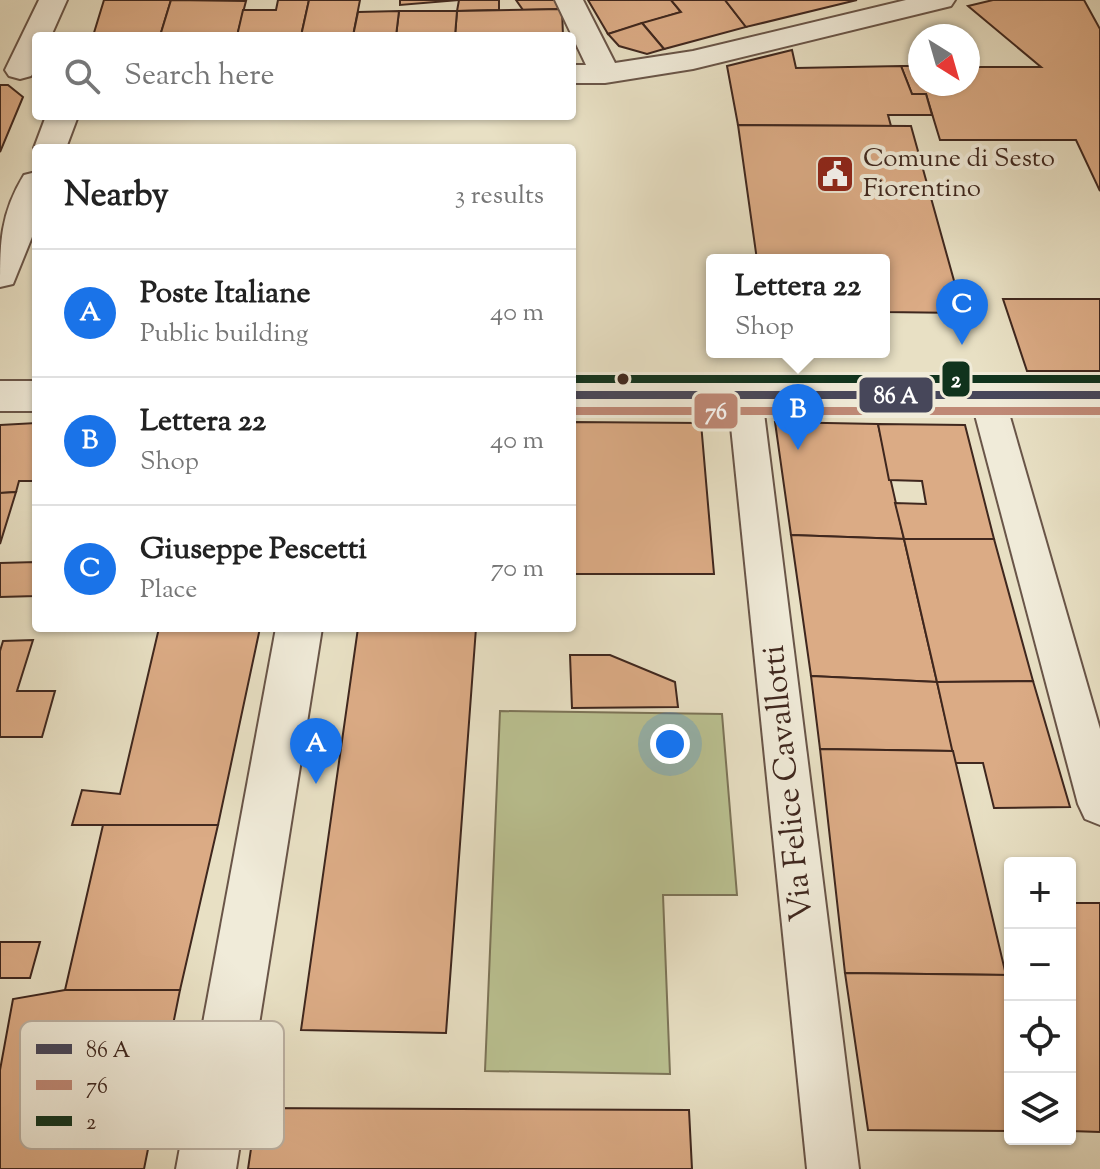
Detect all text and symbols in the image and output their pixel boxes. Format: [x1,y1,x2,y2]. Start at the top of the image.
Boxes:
north arrow [908,24,980,96]
search box [32,32,576,120]
icon: search [60,54,104,98]
text: Search here [124,55,274,98]
place label: Comune di Sesto Fiorentino [863,141,1055,208]
public building icon: Comune di Sesto Fiorentino [814,153,856,195]
text: Nearby [64,172,169,221]
text: 3 results [455,178,544,215]
popup [706,254,890,358]
text: Lettera 22 [735,266,861,309]
text: Poste Italiane [140,273,311,316]
pin: C [936,279,988,345]
text: A [79,295,101,332]
text: 40 m [490,295,544,332]
text: Shop [735,309,794,346]
text: Public building [140,316,308,353]
line badge: 2 [941,360,971,398]
text: 2 [951,366,962,398]
unlabelled marker [615,371,631,387]
line badge: 86 A [858,376,934,414]
text: 86 A [874,382,918,414]
pin: B [772,384,824,450]
line badge: 76 [693,392,739,430]
text: 76 [705,398,727,430]
text: Lettera 22 [140,401,266,444]
text: B [82,423,98,460]
text: 40 m [490,423,544,460]
text: Shop [140,444,199,481]
text: Giuseppe Pescetti [140,529,367,572]
text: C [80,551,100,588]
text: 70 m [491,551,544,588]
text: Place [140,572,197,609]
street label: Via Felice Cavallotti [752,643,826,923]
pin: A [290,718,342,784]
your location [650,724,690,764]
map controls [1004,857,1076,1145]
button: + [1004,857,1076,929]
button: − [1004,929,1076,1001]
button: locate [1004,1001,1076,1073]
legend [20,1021,284,1149]
text: 86 A [86,1036,131,1068]
text: 76 [86,1072,108,1104]
button: layers [1004,1073,1076,1145]
text: 2 [86,1108,96,1140]

